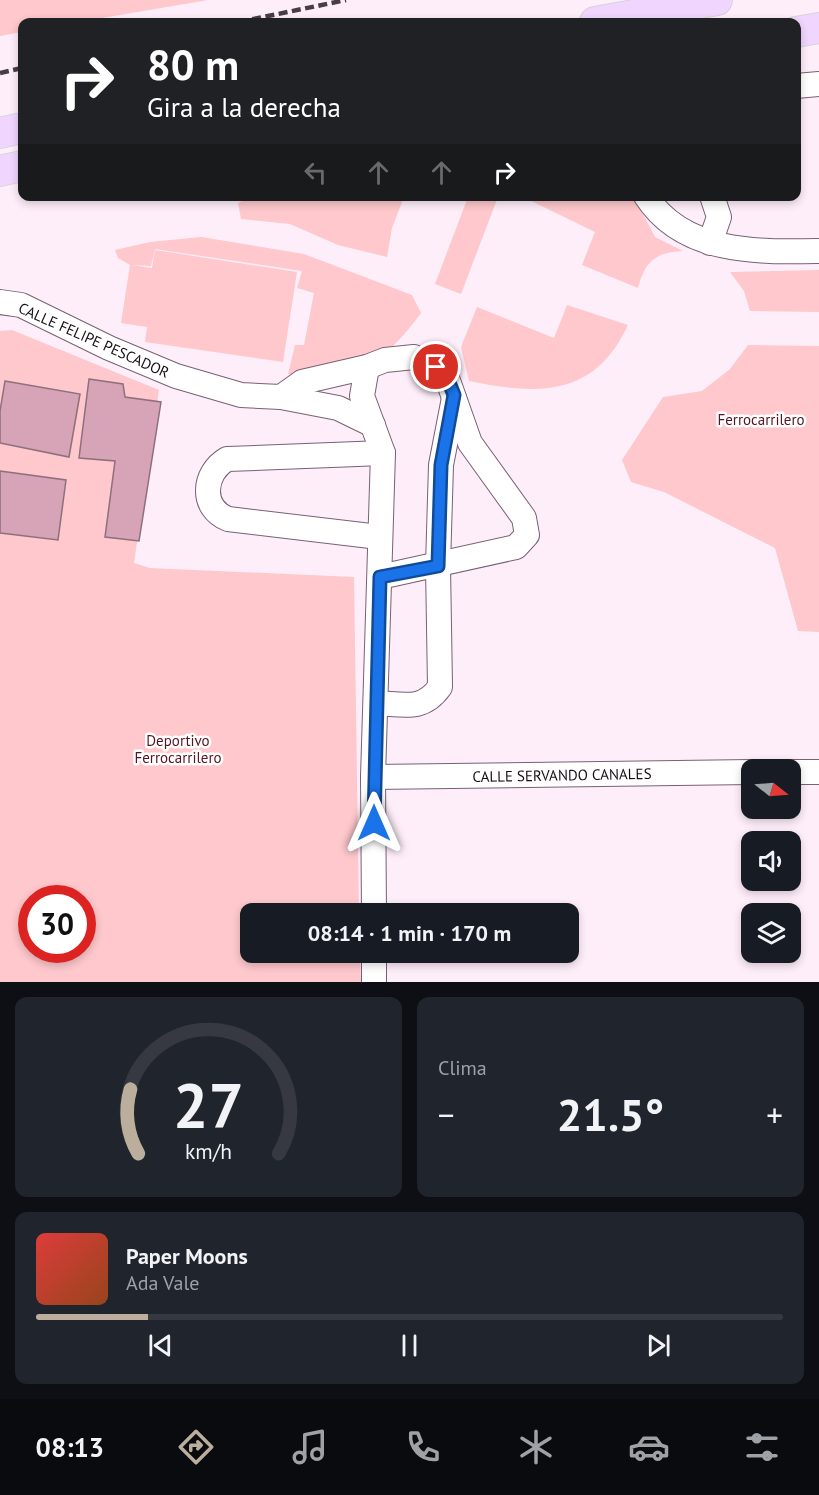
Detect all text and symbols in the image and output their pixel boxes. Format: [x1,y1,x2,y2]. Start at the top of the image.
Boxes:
text: 80 m [147,37,239,92]
icon: right [48,42,126,120]
text: Gira a la derecha [147,90,341,124]
icon: left [299,156,332,189]
icon: ahead [362,156,395,189]
icon: ahead [425,156,458,189]
icon: right [488,156,521,189]
street label: CALLE FELIPE PESCADOR [16,298,172,382]
pin [410,341,461,392]
icon: arrive [419,350,452,383]
park label: Ferrocarrilero [717,410,805,429]
park label: Deportivo Ferrocarrilero [134,731,222,767]
north arrow [741,759,801,819]
map controls [741,759,801,963]
street label: CALLE SERVANDO CANALES [472,764,652,786]
position arrow [342,791,406,855]
button: sound [741,831,801,891]
speed limit sign: 30 [18,885,96,963]
button: layers [741,903,801,963]
text: 08:14 · 1 min · 170 m [308,919,511,947]
text: Clima [438,1055,487,1081]
text: 27 [173,1064,244,1145]
text: 21.5° [557,1085,664,1143]
text: − [438,1093,455,1136]
text: + [766,1093,783,1136]
text: km/h [185,1137,232,1165]
text: Paper Moons [126,1242,248,1270]
text: Ada Vale [126,1270,199,1296]
icon: previous [144,1329,177,1362]
icon: pause [393,1329,426,1362]
icon: next [642,1329,675,1362]
icon: directions [175,1426,217,1468]
icon: music [289,1426,331,1468]
icon: phone [402,1426,444,1468]
icon: climate [515,1426,557,1468]
icon: car [628,1426,670,1468]
icon: filters [741,1426,783,1468]
text: 08:13 [36,1430,104,1464]

